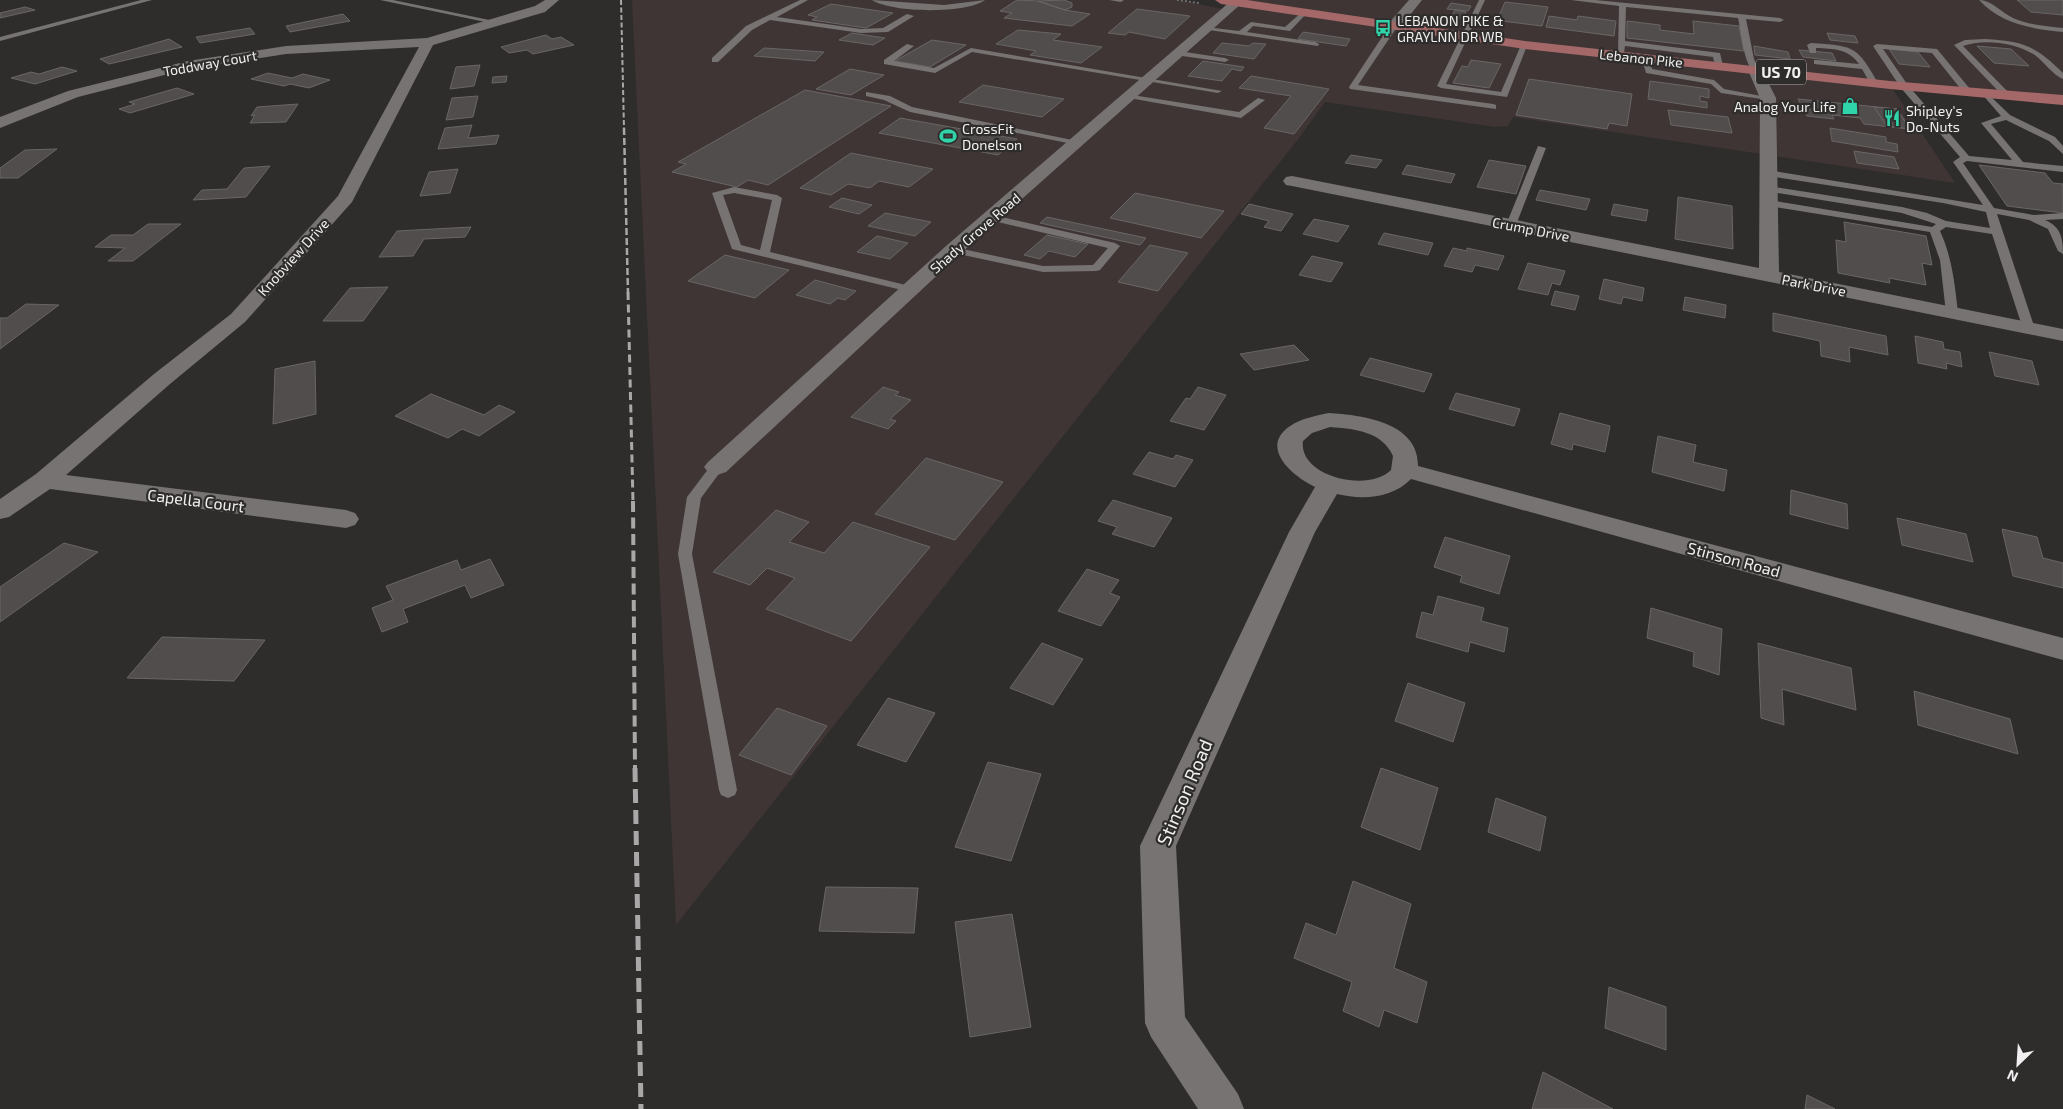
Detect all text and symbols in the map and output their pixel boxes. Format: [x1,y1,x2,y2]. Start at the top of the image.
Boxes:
place label: LEBANON PIKE & GRAYLNN DR WB [1397,12,1504,45]
bus stop icon: LEBANON PIKE & GRAYLNN DR WB [1373,18,1393,38]
street label: Lebanon Pike [1598,45,1684,71]
street label: Toddway Court [162,46,258,80]
road number: US 70 [1756,60,1806,84]
shop icon: Analog Your Life [1840,96,1860,116]
place label: Analog Your Life [1734,98,1836,115]
place label: Shipley's Do-Nuts [1906,102,1963,135]
restaurant icon: Shipley's Do-Nuts [1882,108,1902,128]
place label: CrossFit Donelson [962,120,1022,153]
sports icon: CrossFit Donelson [938,126,958,146]
street label: Shady Grove Road [926,189,1024,277]
street label: Crump Drive [1491,213,1571,245]
street label: Knobview Drive [254,215,332,299]
street label: Park Drive [1781,270,1847,300]
street label: Capella Court [146,485,246,515]
street label: Stinson Road [1686,538,1782,580]
street label: Stinson Road [1151,735,1217,849]
north arrow [1993,1039,2043,1089]
text: N [2004,1066,2020,1086]

